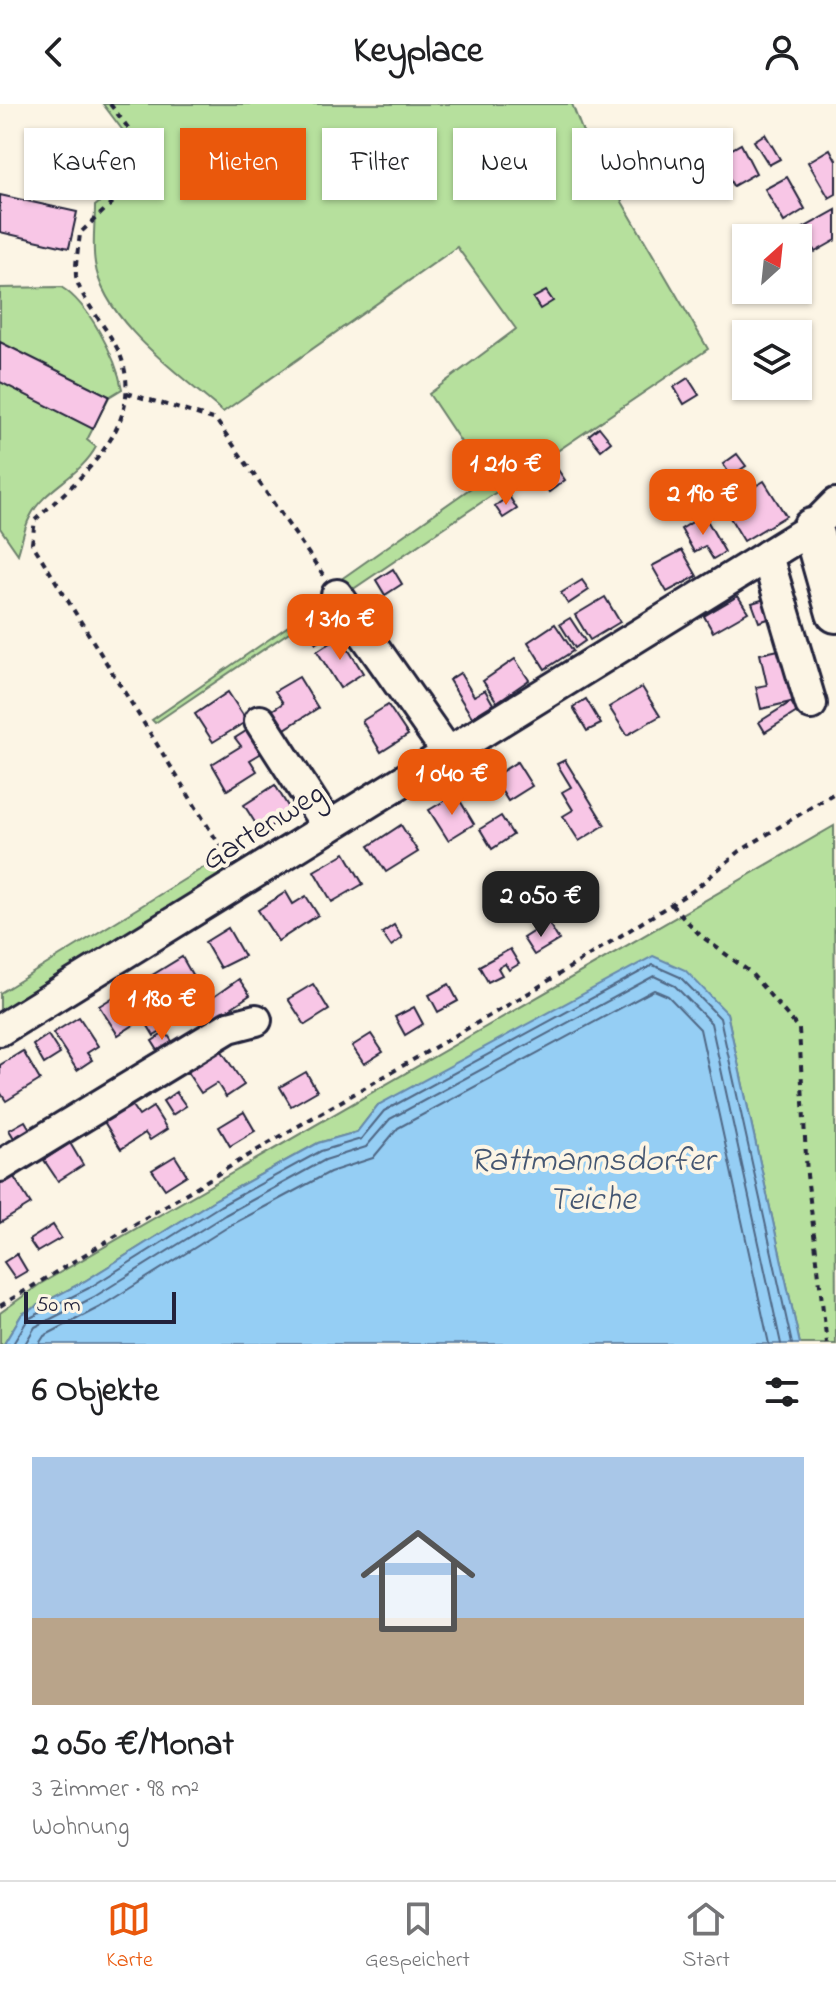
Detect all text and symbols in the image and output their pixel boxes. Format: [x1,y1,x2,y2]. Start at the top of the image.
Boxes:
text: Keyplace [353,26,483,79]
icon: back [32,30,76,74]
icon: person [760,30,804,74]
chip: Kaufen [24,128,164,200]
chip: Mieten [180,128,306,200]
chip: Filter [322,128,437,200]
chip: Neu [453,128,556,200]
chip: Wohnung [572,128,733,200]
north arrow [732,224,812,304]
map controls [732,224,812,400]
button: layers [732,320,812,400]
pin: 1 210 € [432,439,580,507]
text: 1 210 € [470,446,542,484]
pin: 2 190 € [629,469,777,537]
text: 2 190 € [667,476,739,514]
pin: 1 310 € [266,594,414,662]
text: 1 310 € [305,601,375,639]
pin: 1 040 € [378,749,526,817]
text: 1 040 € [416,756,488,794]
street label: Gartenweg [193,772,335,884]
pin: 2 050 € [467,871,615,939]
text: 2 050 € [500,878,582,916]
pin: 1 180 € [88,974,236,1042]
text: 1 180 € [128,981,196,1019]
water label: Rattmannsdorfer Teiche [470,1137,719,1226]
scale bar [24,1288,176,1324]
text: 50 m [36,1290,81,1322]
text: 6 Objekte [32,1367,159,1417]
icon: filters [760,1370,804,1414]
icon: home [346,1509,490,1653]
text: 2 050 €/Monat [32,1721,234,1771]
text: 3 Zimmer · 98 m² [32,1771,199,1809]
text: Wohnung [32,1809,129,1847]
tab: Karte [106,1897,153,1977]
tab: Gespeichert [365,1897,470,1977]
tab: Start [682,1897,730,1977]

